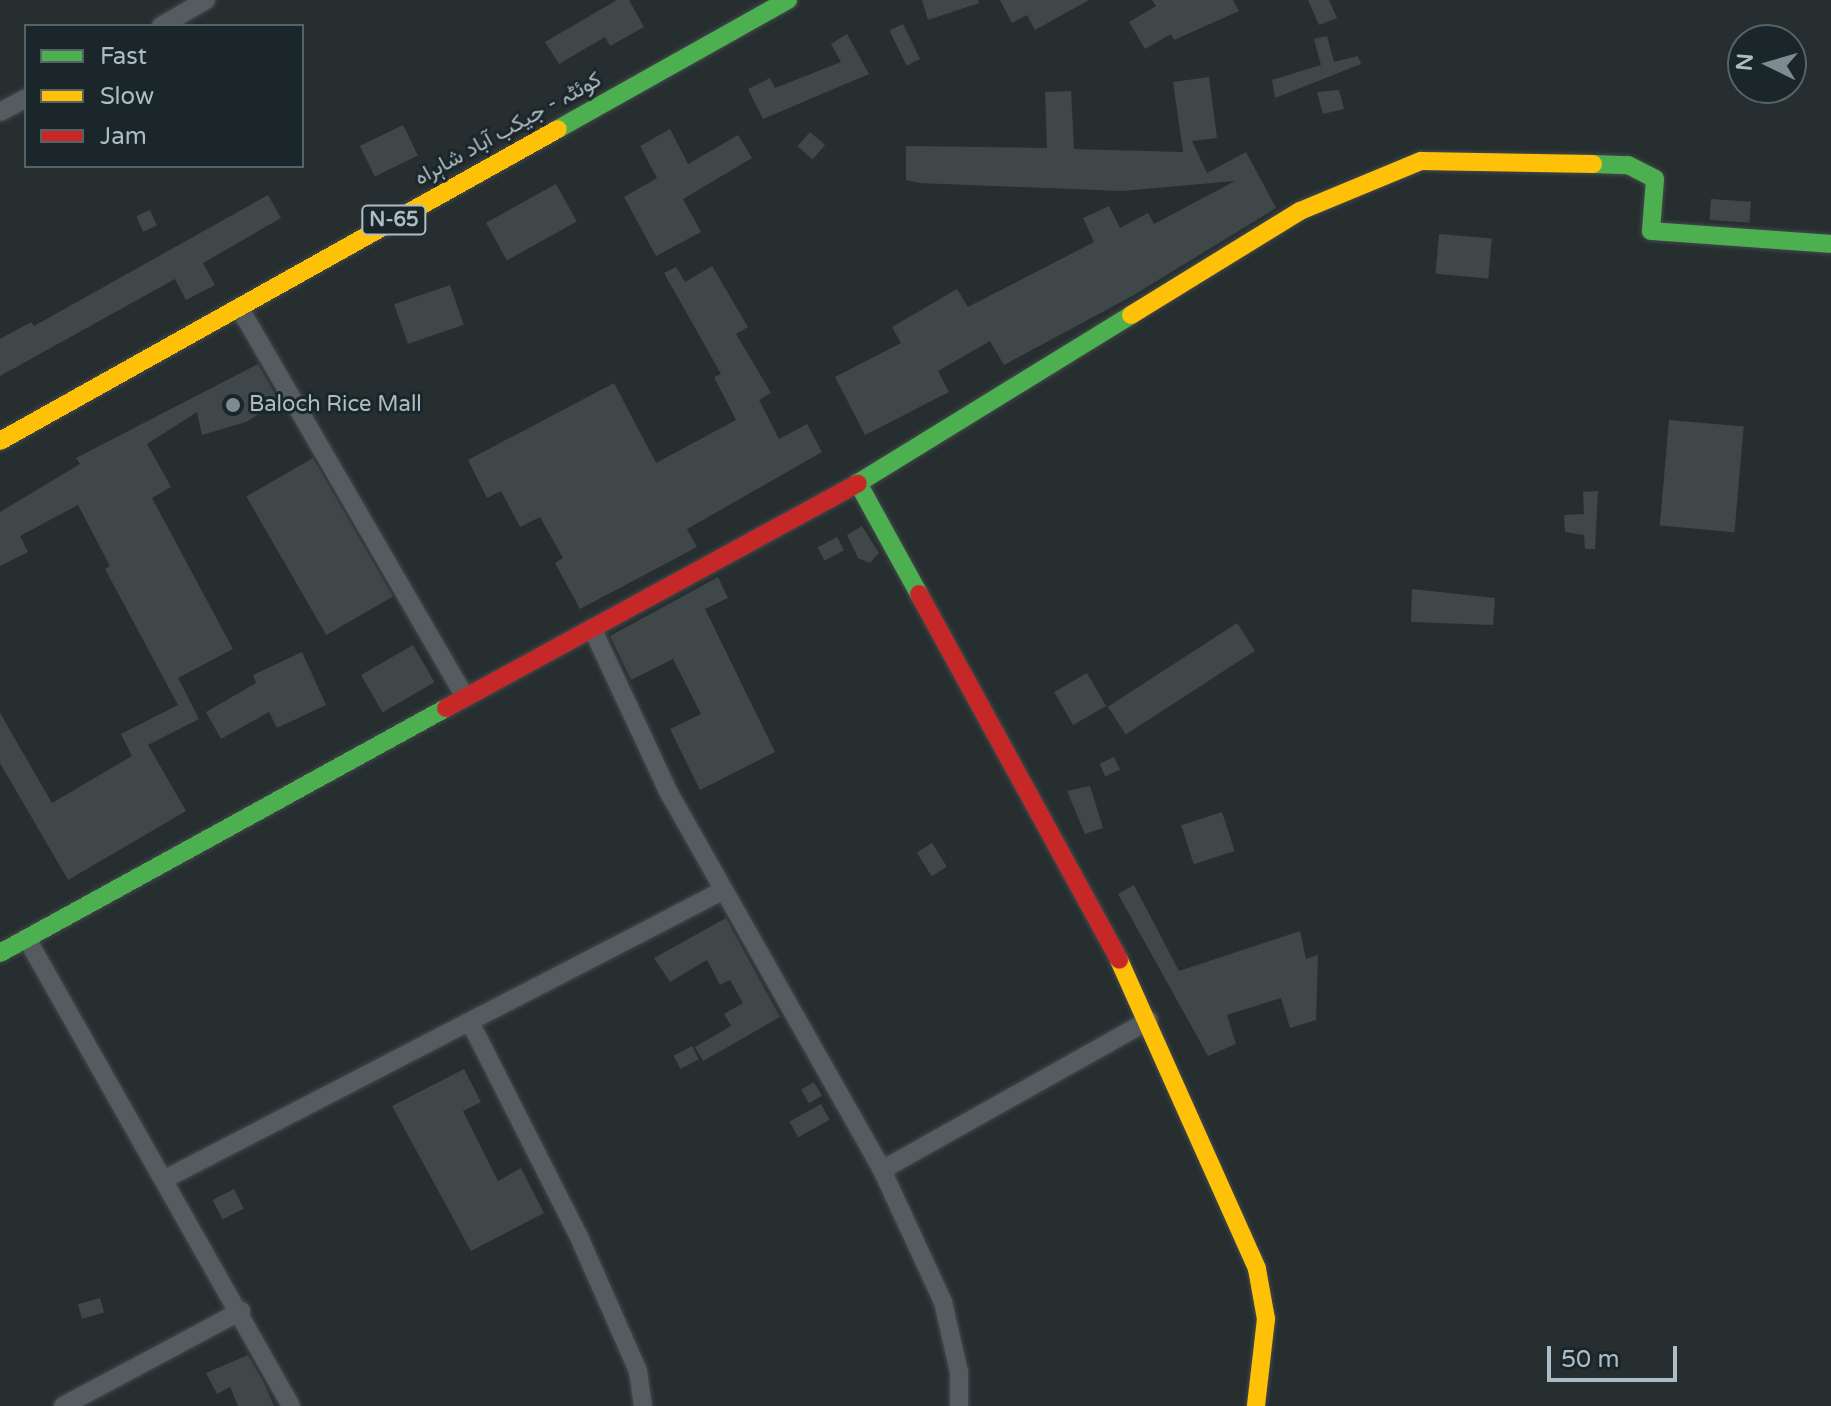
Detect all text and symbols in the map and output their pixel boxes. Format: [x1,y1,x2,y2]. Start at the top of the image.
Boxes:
legend [24,24,304,168]
north arrow [1727,24,1807,104]
text: Fast [100,42,147,71]
text: N [1731,52,1759,72]
street label: کوئٹہ - جیکب آباد شاہراہ [410,67,606,191]
text: Slow [100,82,154,111]
text: Jam [100,122,147,151]
road number: N-65 [360,204,428,236]
place label: Baloch Rice Mall [249,392,422,418]
marker: Baloch Rice Mall [224,396,242,414]
scale bar [1551,1330,1681,1380]
text: 50 m [1561,1345,1619,1374]

